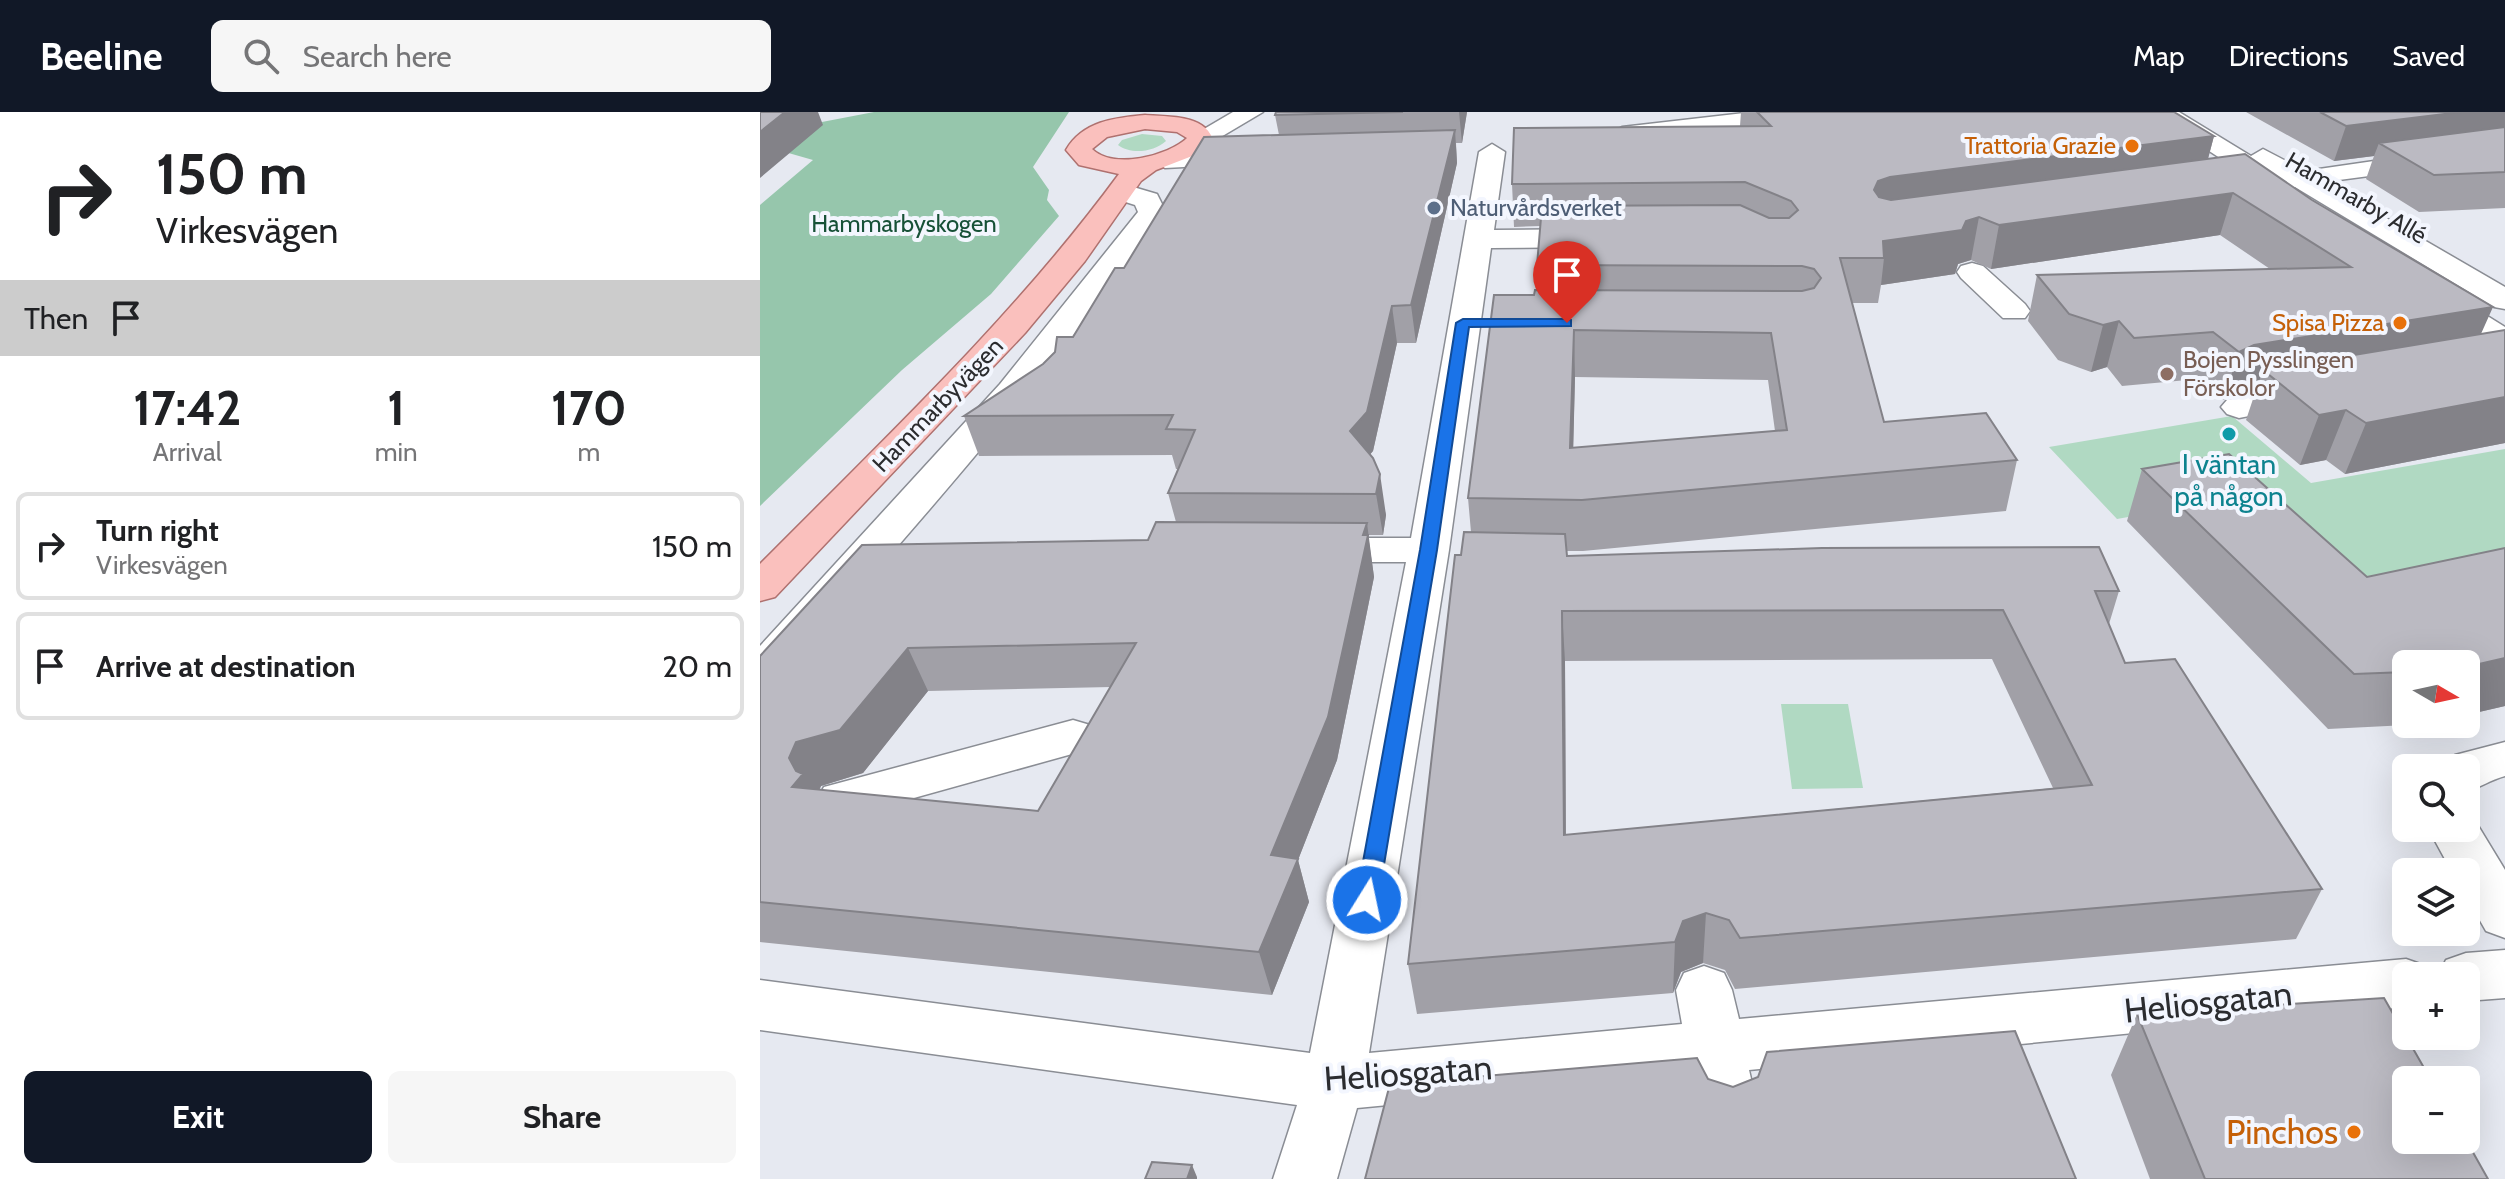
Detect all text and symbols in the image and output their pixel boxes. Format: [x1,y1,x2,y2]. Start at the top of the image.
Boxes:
search box [211,20,771,92]
text: Beeline [40,33,163,80]
icon: search [239,34,283,78]
text: Search here [303,38,452,75]
text: Map [2133,39,2185,73]
text: Directions [2229,39,2348,73]
text: Saved [2392,39,2465,73]
place label: Trattoria Grazie [1964,131,2116,160]
marker: Trattoria Grazie [2123,137,2141,155]
text: 150 m [156,140,308,208]
icon: right [24,144,128,248]
street label: Hammarby Allé [2281,145,2432,250]
place label: Naturvårdsverket [1450,193,1622,222]
marker: Naturvårdsverket [1425,199,1443,217]
text: Virkesvägen [156,208,338,252]
park label: Hammarbyskogen [811,209,997,238]
pin [1533,241,1601,323]
icon: arrive [1545,253,1589,297]
icon: arrive [104,296,148,340]
text: Then [24,300,88,337]
place label: Spisa Pizza [2272,308,2384,337]
marker: Spisa Pizza [2391,314,2409,332]
street label: Hammarbyvägen [866,331,1009,478]
place label: Bojen Pysslingen Förskolor [2183,345,2354,402]
marker: Bojen Pysslingen Förskolor [2158,365,2176,383]
text: 17:42 [133,379,241,437]
text: 1 [387,379,405,437]
text: 170 [551,379,627,437]
marker: I väntan på någon [2220,425,2238,443]
text: Arrival [153,436,222,468]
text: min [375,436,418,468]
text: m [577,436,600,468]
place label: I väntan på någon [2174,447,2284,513]
text: Turn right [96,512,219,549]
icon: right [28,524,72,568]
text: 150 m [652,528,732,565]
text: Virkesvägen [96,549,228,581]
icon: arrive [28,644,72,688]
text: Arrive at destination [96,648,356,685]
text: 20 m [662,648,732,685]
north arrow [2392,650,2480,738]
map controls [2392,650,2480,1154]
button: search [2392,754,2480,842]
position arrow [1325,858,1409,942]
button: layers [2392,858,2480,946]
button: + [2392,962,2480,1050]
street label: Heliosgatan [2122,972,2294,1032]
street label: Heliosgatan [1322,1046,1494,1100]
button: − [2392,1066,2480,1154]
button: Exit [24,1071,372,1163]
button: Share [388,1071,736,1163]
place label: Pinchos [2226,1111,2338,1153]
marker: Pinchos [2345,1123,2363,1141]

